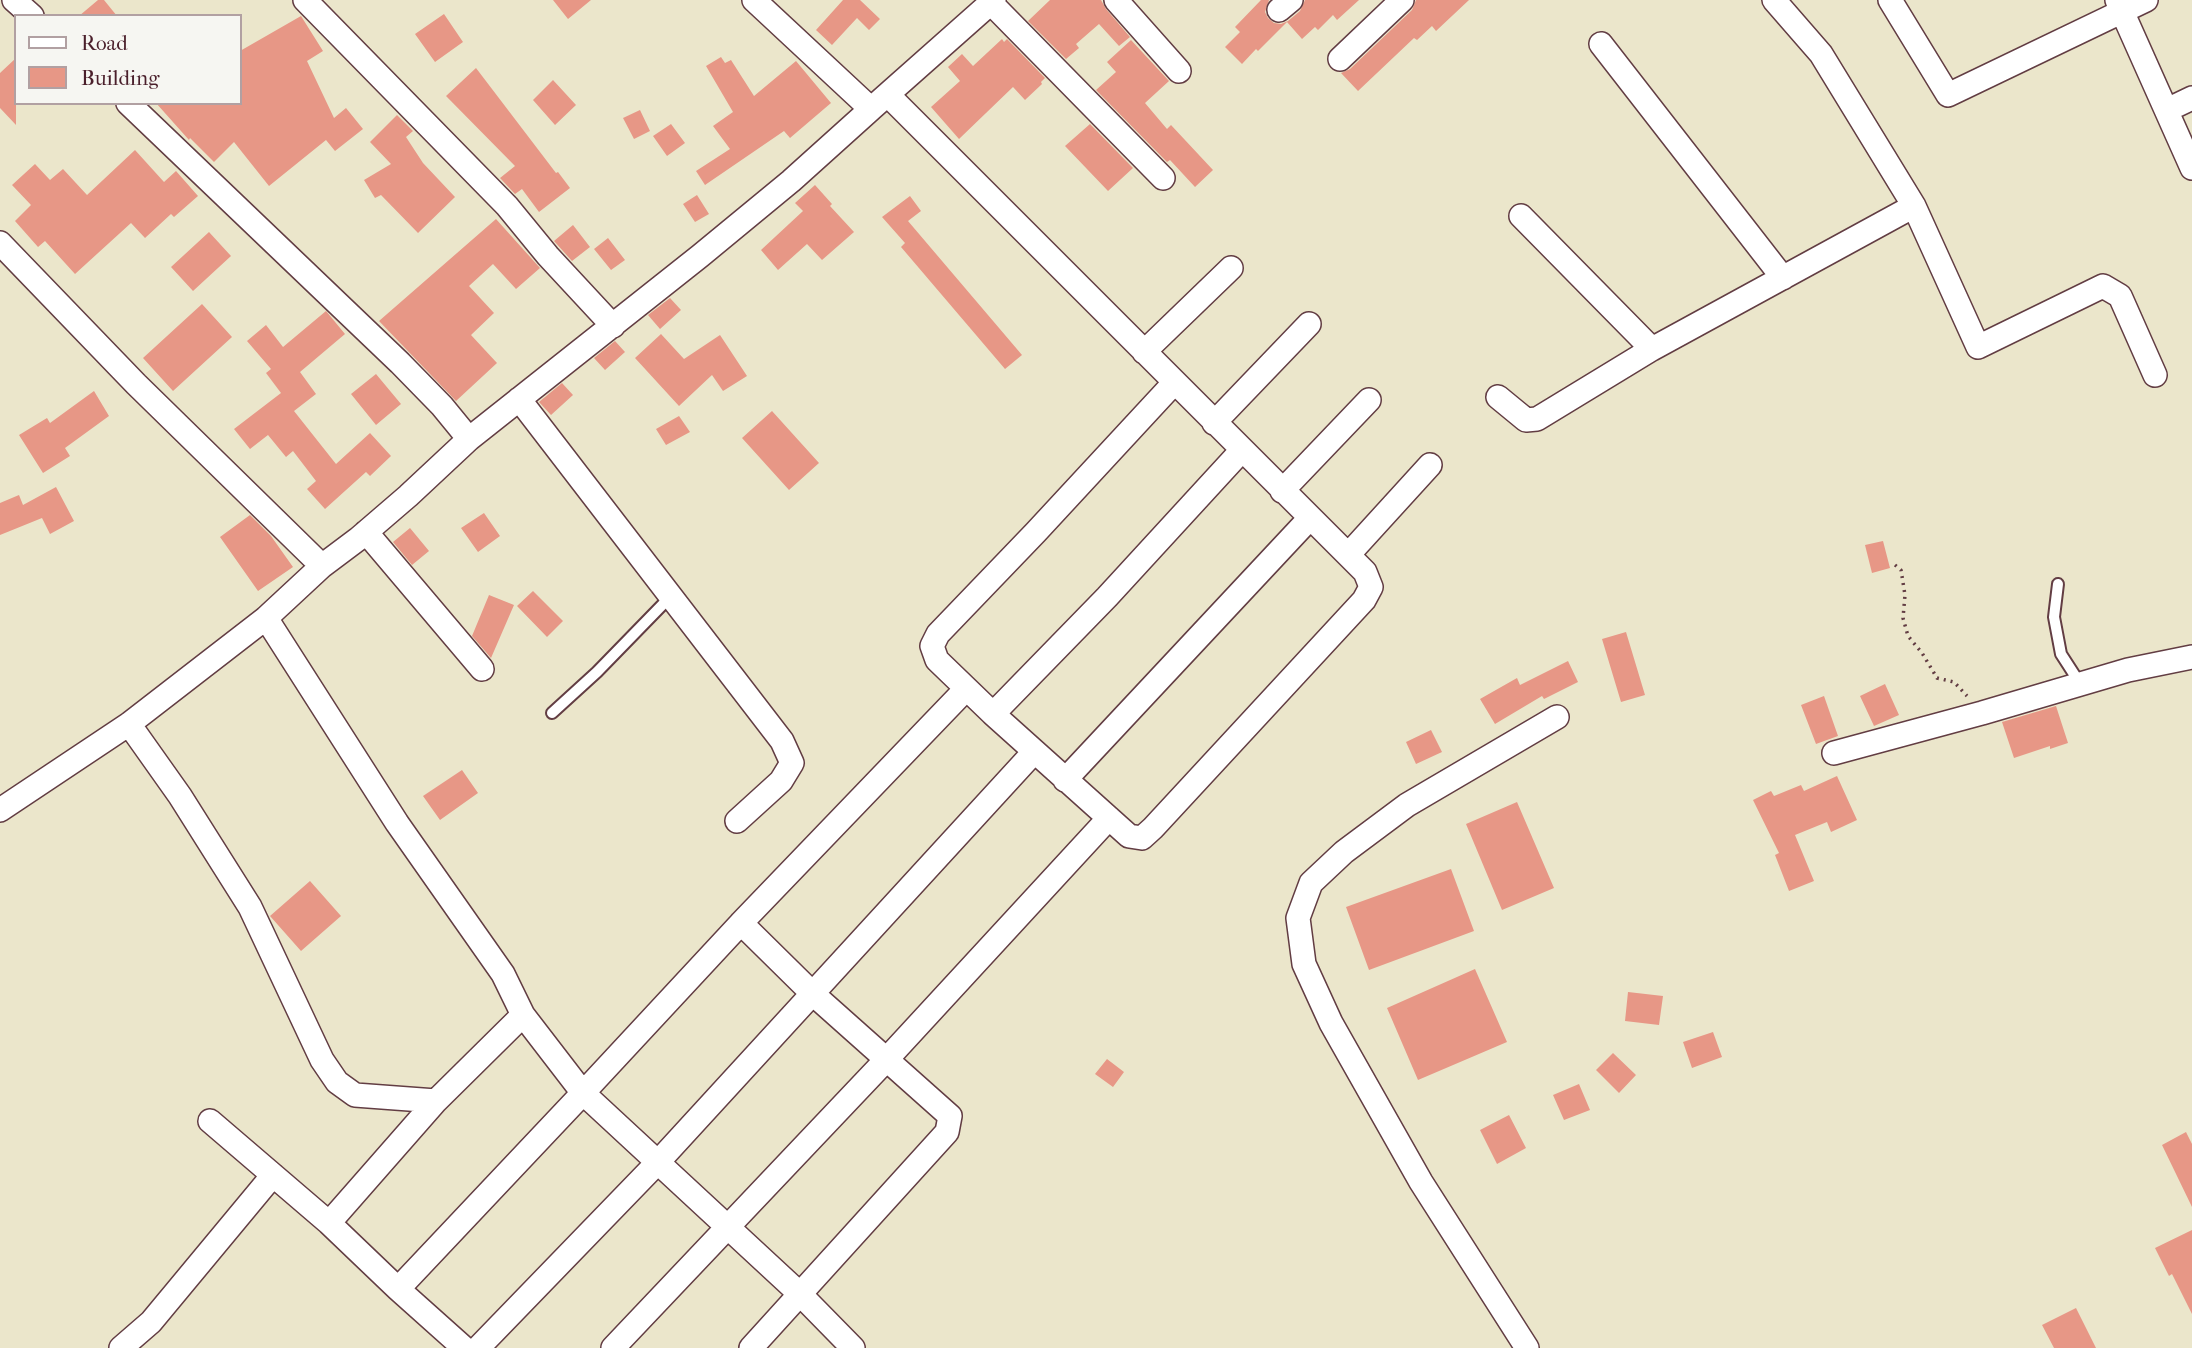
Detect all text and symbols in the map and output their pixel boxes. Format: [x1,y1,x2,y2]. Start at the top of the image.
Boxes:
legend [14,14,242,105]
text: Road [81,31,128,55]
text: Building [81,66,159,90]

